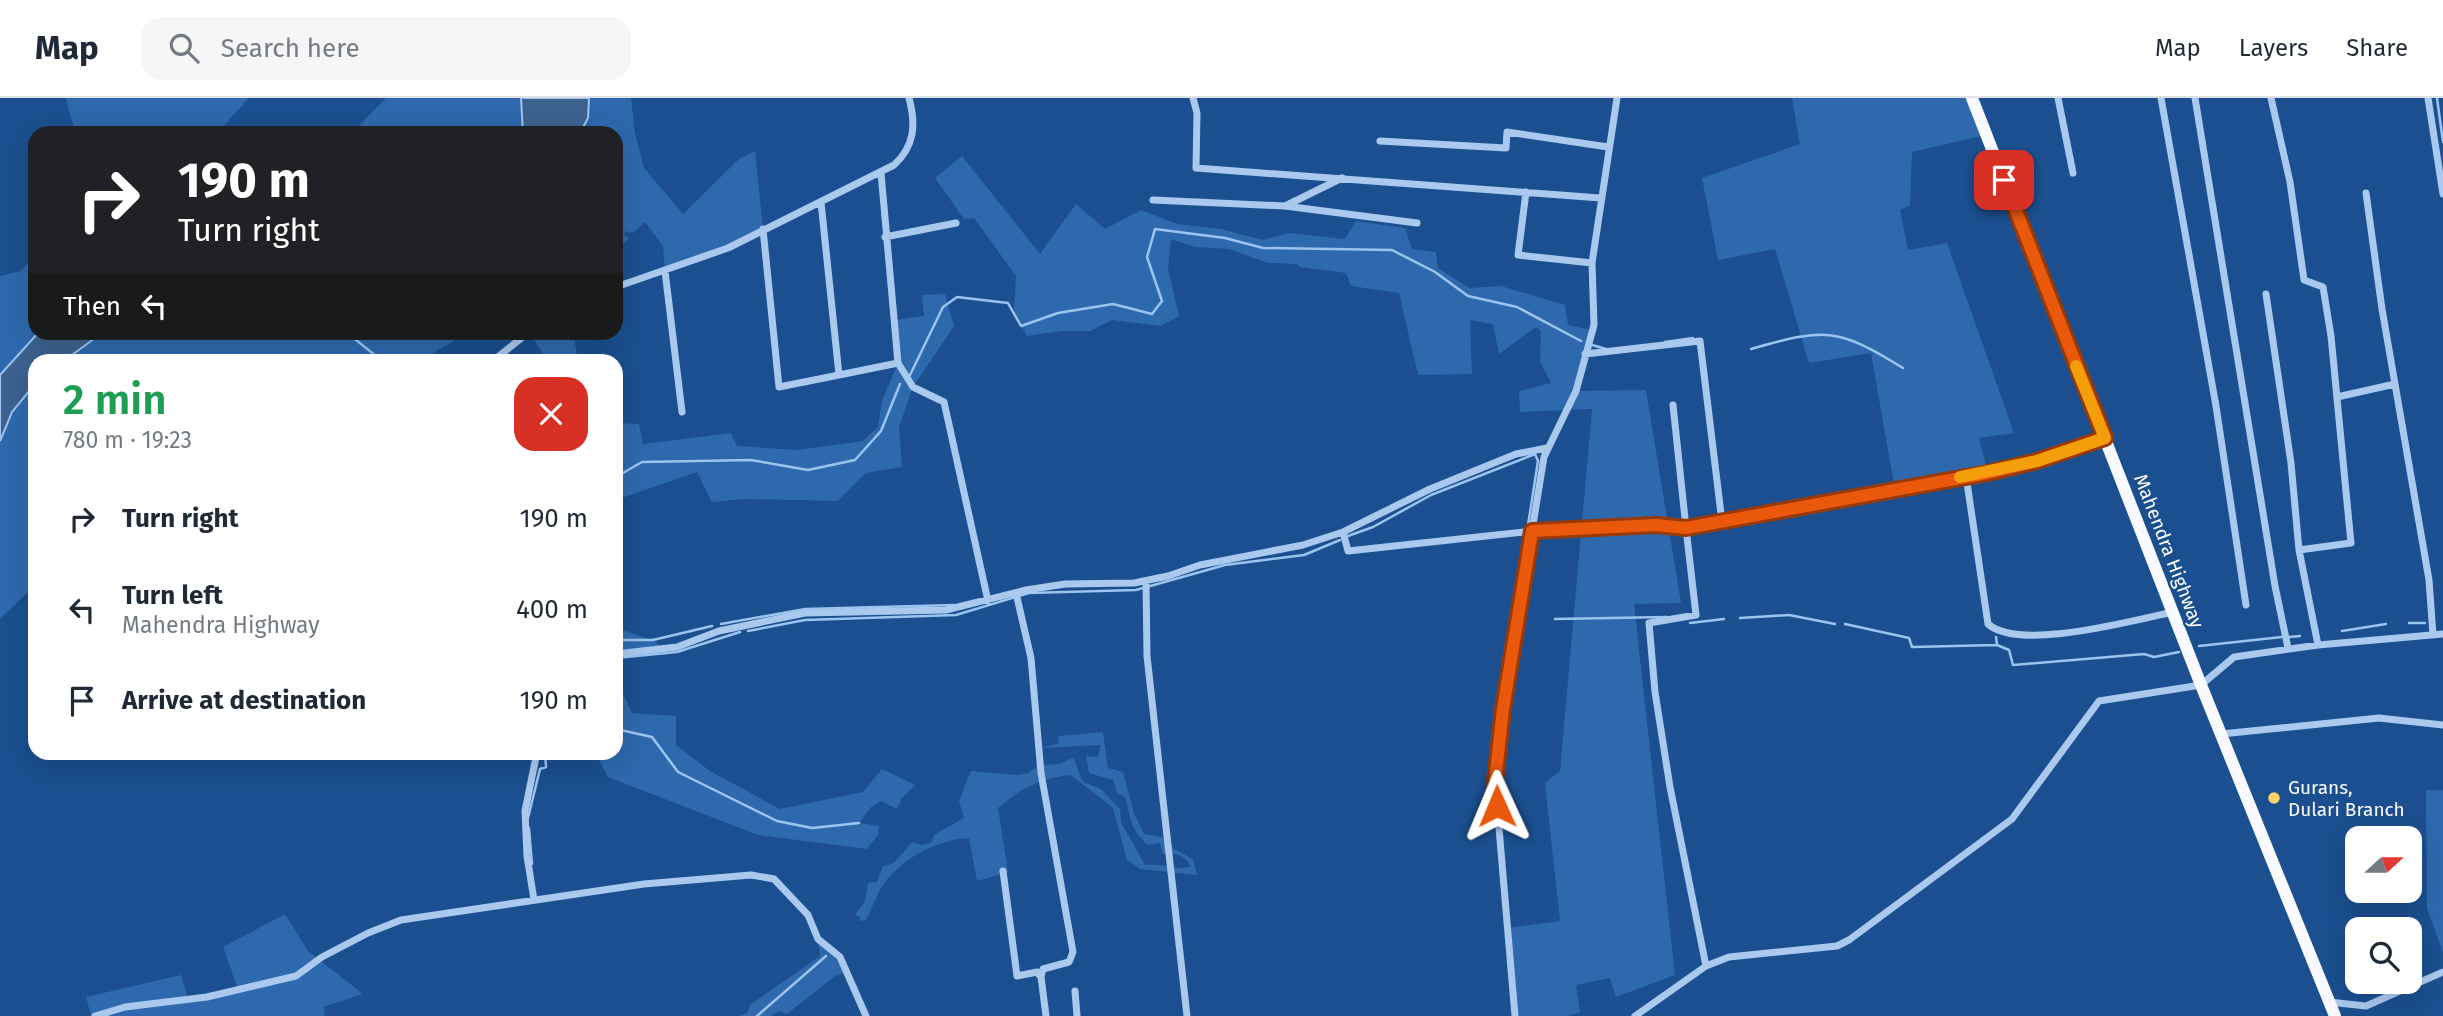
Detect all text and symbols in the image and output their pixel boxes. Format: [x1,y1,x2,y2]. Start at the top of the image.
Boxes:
search box [141,17,631,80]
text: Map [35,28,99,68]
icon: search [165,29,203,67]
text: Search here [221,33,360,64]
text: Map [2155,34,2201,62]
text: Layers [2239,34,2308,62]
text: Share [2346,34,2408,62]
pin [1974,150,2034,210]
text: 190 m [178,151,310,210]
icon: right [63,154,154,245]
icon: arrive [1985,161,2023,199]
text: Turn right [178,211,320,249]
icon: left [135,287,173,325]
text: Then [63,291,121,322]
text: 2 min [63,375,167,425]
button: close [514,377,588,451]
text: 780 m · 19:23 [63,426,192,454]
street label: Mahendra Highway [2129,471,2209,632]
icon: right [63,500,101,538]
text: Turn right [122,503,239,534]
text: 190 m [519,503,588,534]
text: Turn left [122,580,223,611]
icon: left [63,591,101,629]
text: 400 m [516,594,588,625]
text: Mahendra Highway [122,611,320,639]
icon: arrive [63,682,101,720]
text: Arrive at destination [122,685,366,716]
text: 190 m [519,685,588,716]
position arrow [1460,769,1534,843]
place label: Gurans, Dulari Branch [2288,776,2405,821]
marker: Gurans, Dulari Branch [2266,790,2282,806]
north arrow [2345,826,2422,903]
map controls [2345,826,2422,994]
button: search [2345,917,2422,994]

